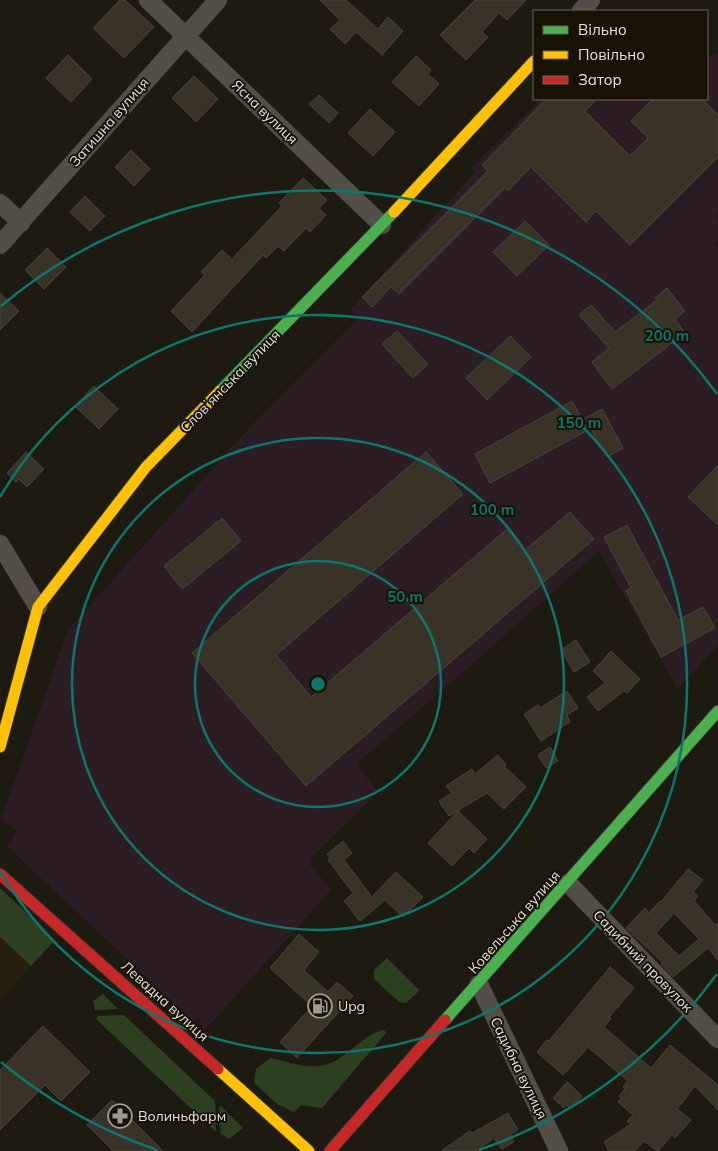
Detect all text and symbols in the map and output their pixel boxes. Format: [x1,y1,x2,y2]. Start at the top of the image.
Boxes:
legend [533,10,708,100]
text: Вільно [578,20,627,39]
text: Повільно [578,45,645,64]
text: Затор [578,70,622,89]
street label: Затишна вулиця [65,74,153,170]
street label: Ясна вулиця [228,76,302,148]
street label: Словʼянська вулиця [176,326,284,436]
text: 200 m [645,326,689,345]
text: 150 m [557,413,601,432]
text: 100 m [470,500,514,519]
text: 50 m [387,587,423,606]
centre of rings [309,675,327,693]
street label: Ковельська вулиця [464,867,564,977]
street label: Садибний провулок [589,906,697,1016]
street label: Левадна вулиця [118,957,212,1045]
fuel station icon: Upg [307,993,333,1019]
place label: Upg [338,997,365,1015]
street label: Садибна вулиця [487,1014,551,1122]
pharmacy icon: Волиньфарм [107,1103,133,1129]
place label: Волиньфарм [138,1107,226,1125]

